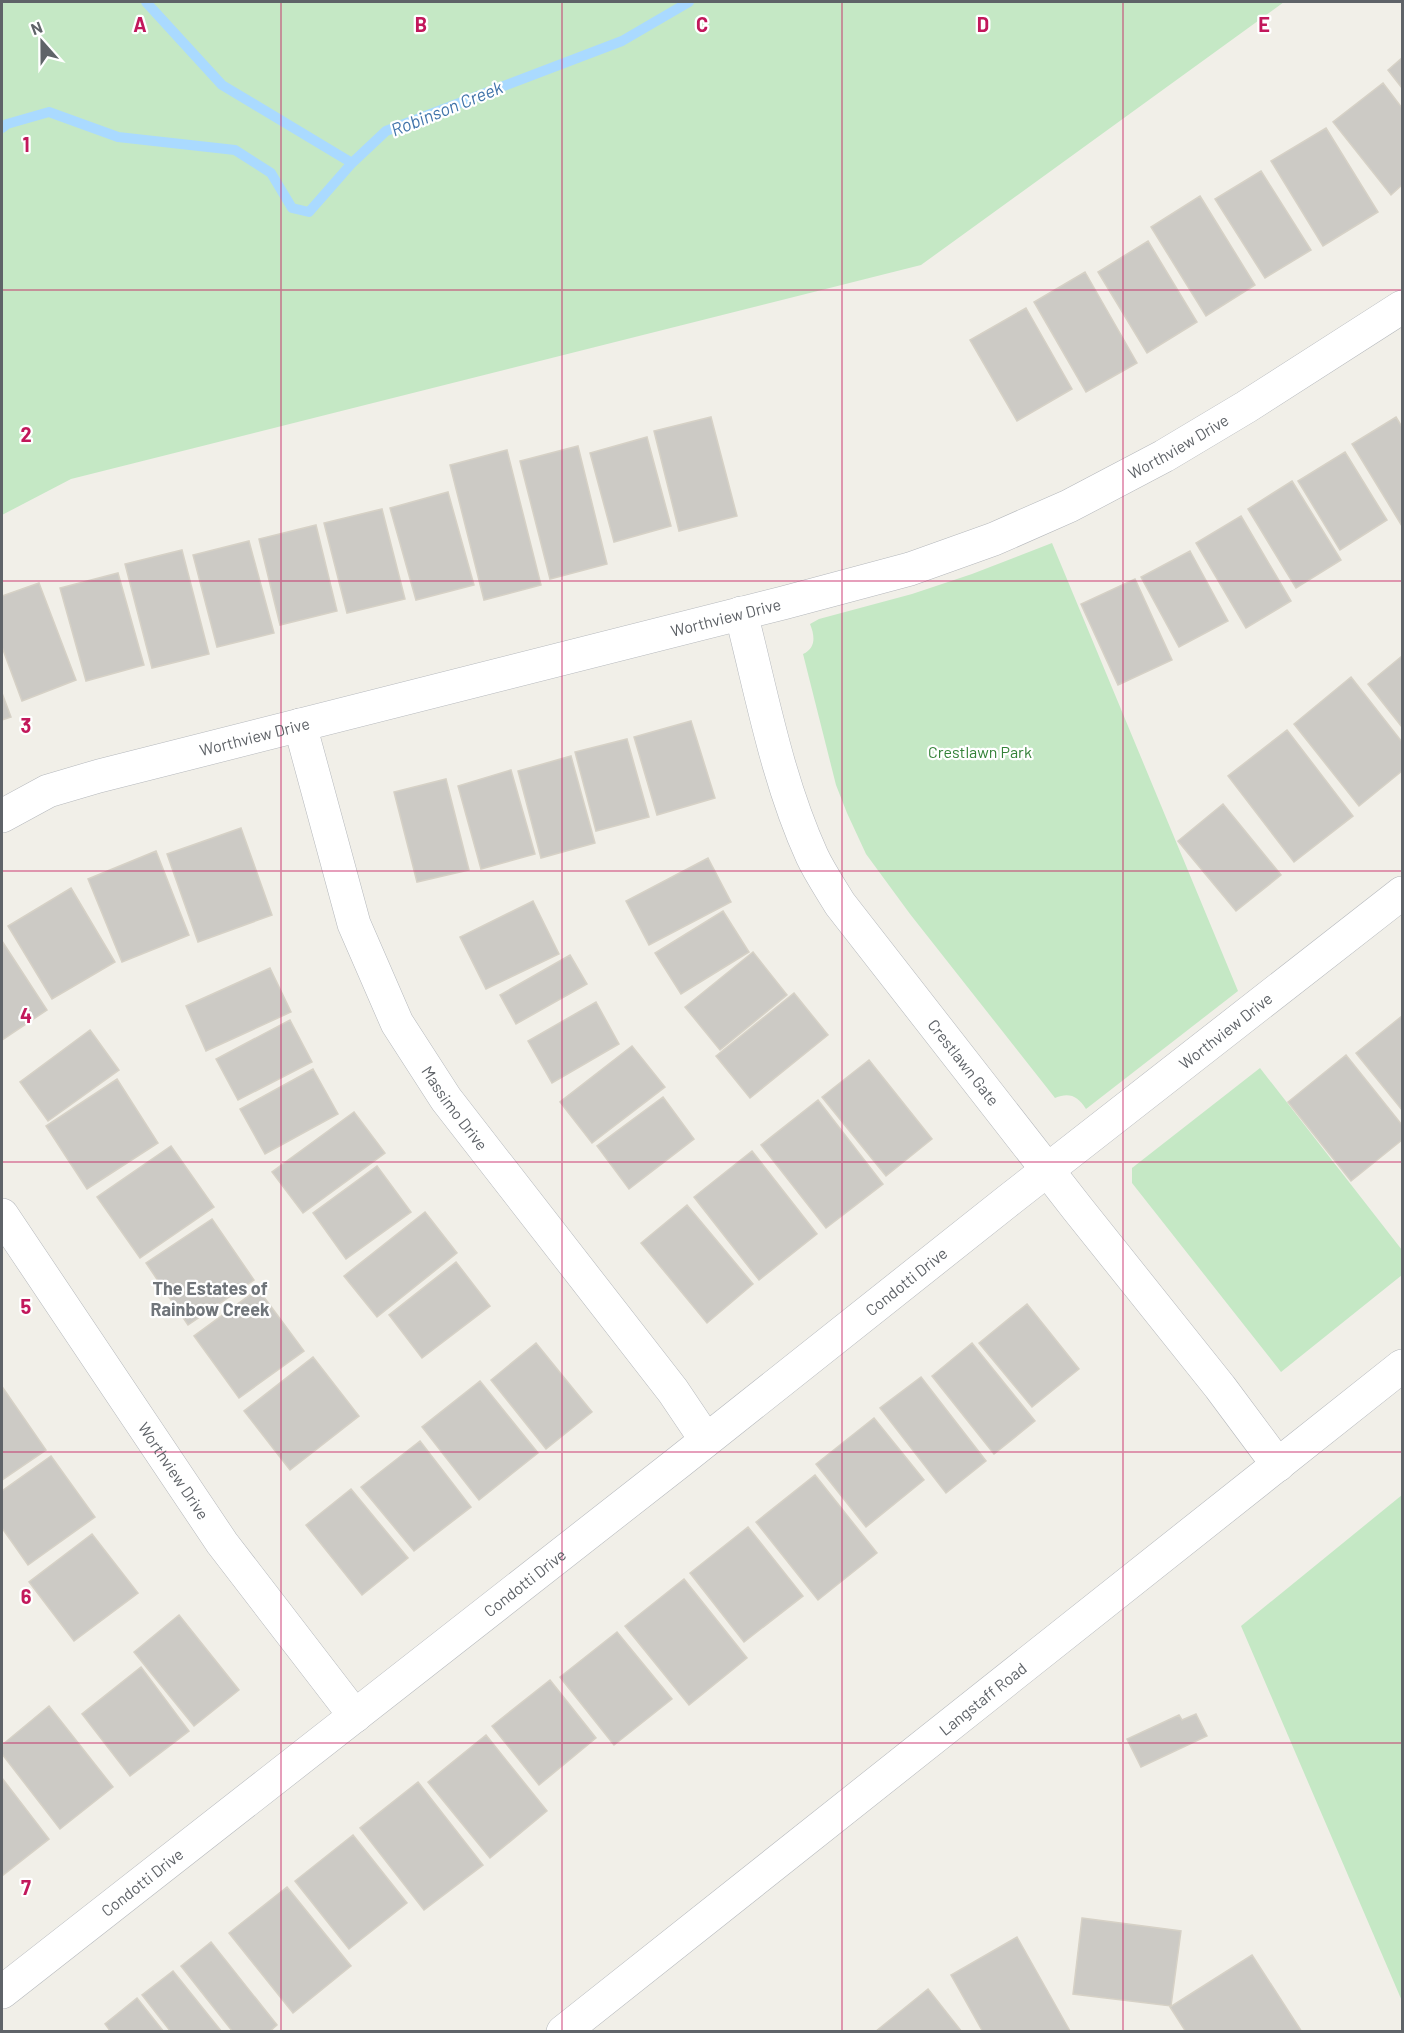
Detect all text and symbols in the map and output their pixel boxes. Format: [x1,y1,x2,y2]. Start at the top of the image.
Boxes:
north arrow [12,12,72,72]
text: A [133,12,147,36]
text: B [415,12,427,36]
text: C [696,12,708,36]
text: D [977,12,989,36]
text: E [1258,12,1270,36]
text: N [28,17,45,38]
water label: Robinson Creek [388,76,506,140]
text: 1 [22,132,30,156]
street label: Worthview Drive [1124,410,1232,482]
text: 2 [20,422,32,446]
street label: Worthview Drive [669,594,783,640]
text: 3 [21,713,31,737]
street label: Worthview Drive [197,713,311,759]
park label: Crestlawn Park [928,742,1032,761]
street label: Worthview Drive [1175,988,1276,1073]
text: 4 [20,1003,32,1027]
street label: Crestlawn Gate [924,1015,1003,1109]
street label: Massimo Drive [418,1062,492,1154]
street label: Condotti Drive [861,1243,951,1319]
district label: The Estates of Rainbow Creek [150,1277,270,1320]
text: 5 [21,1294,32,1318]
street label: Worthview Drive [135,1418,213,1523]
street label: Condotti Drive [480,1544,569,1620]
text: 6 [21,1584,32,1608]
street label: Langstaff Road [935,1658,1030,1739]
street label: Condotti Drive [97,1844,187,1920]
text: 7 [21,1875,31,1899]

